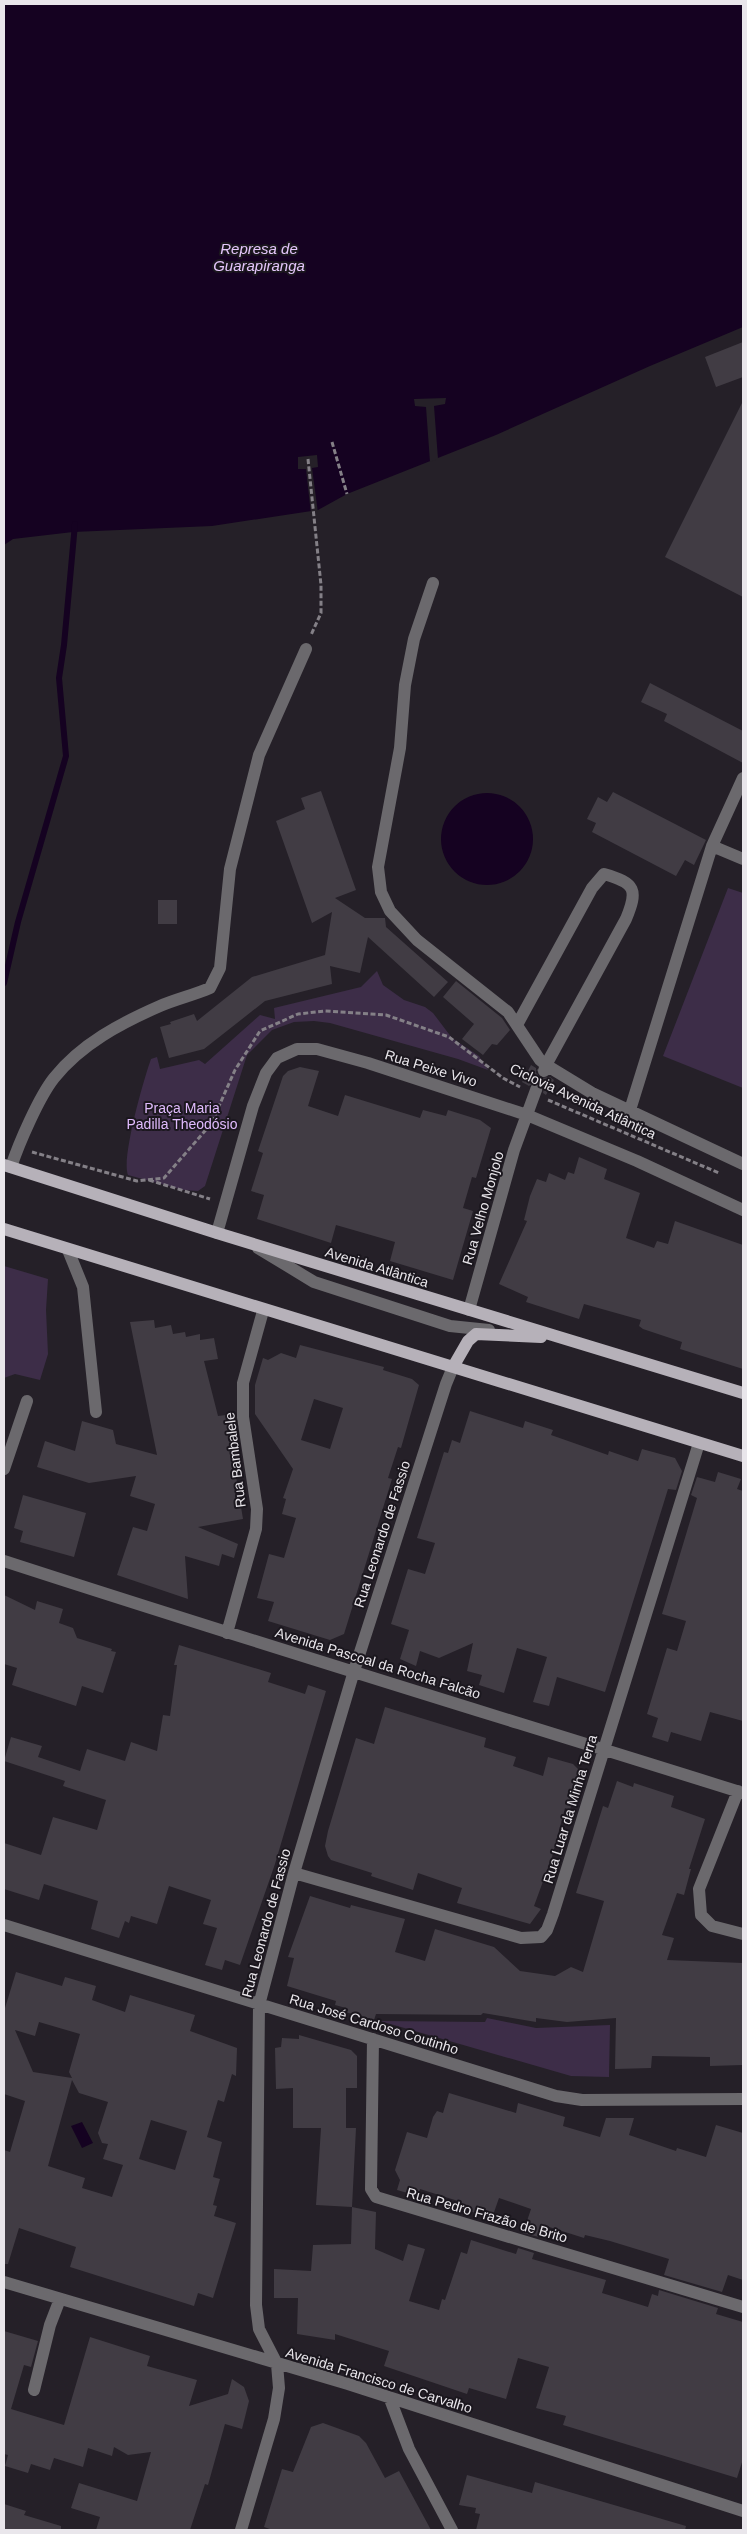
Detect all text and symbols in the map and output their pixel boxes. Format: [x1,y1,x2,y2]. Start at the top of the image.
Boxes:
water label: Represa de Guarapiranga [213,240,305,274]
street label: Rua Peixe Vivo [383,1046,479,1090]
street label: Ciclovia Avenida Atlântica [507,1060,659,1142]
park label: Praça Maria Padilla Theodósio [126,1100,238,1132]
street label: Rua Velho Monjolo [459,1149,507,1267]
street label: Avenida Atlântica [323,1244,431,1290]
street label: Rua Bambalele [221,1411,249,1508]
street label: Rua Leonardo de Fassio [351,1458,413,1609]
street label: Avenida Pascoal da Rocha Falcão [273,1624,483,1702]
street label: Rua Luar da Minha Terra [540,1733,600,1885]
street label: Rua Leonardo de Fassio [238,1847,294,1999]
street label: Rua José Cardoso Coutinho [288,1991,461,2057]
street label: Rua Pedro Frazão de Brito [405,2184,569,2246]
street label: Avenida Francisco de Carvalho [284,2344,474,2416]

